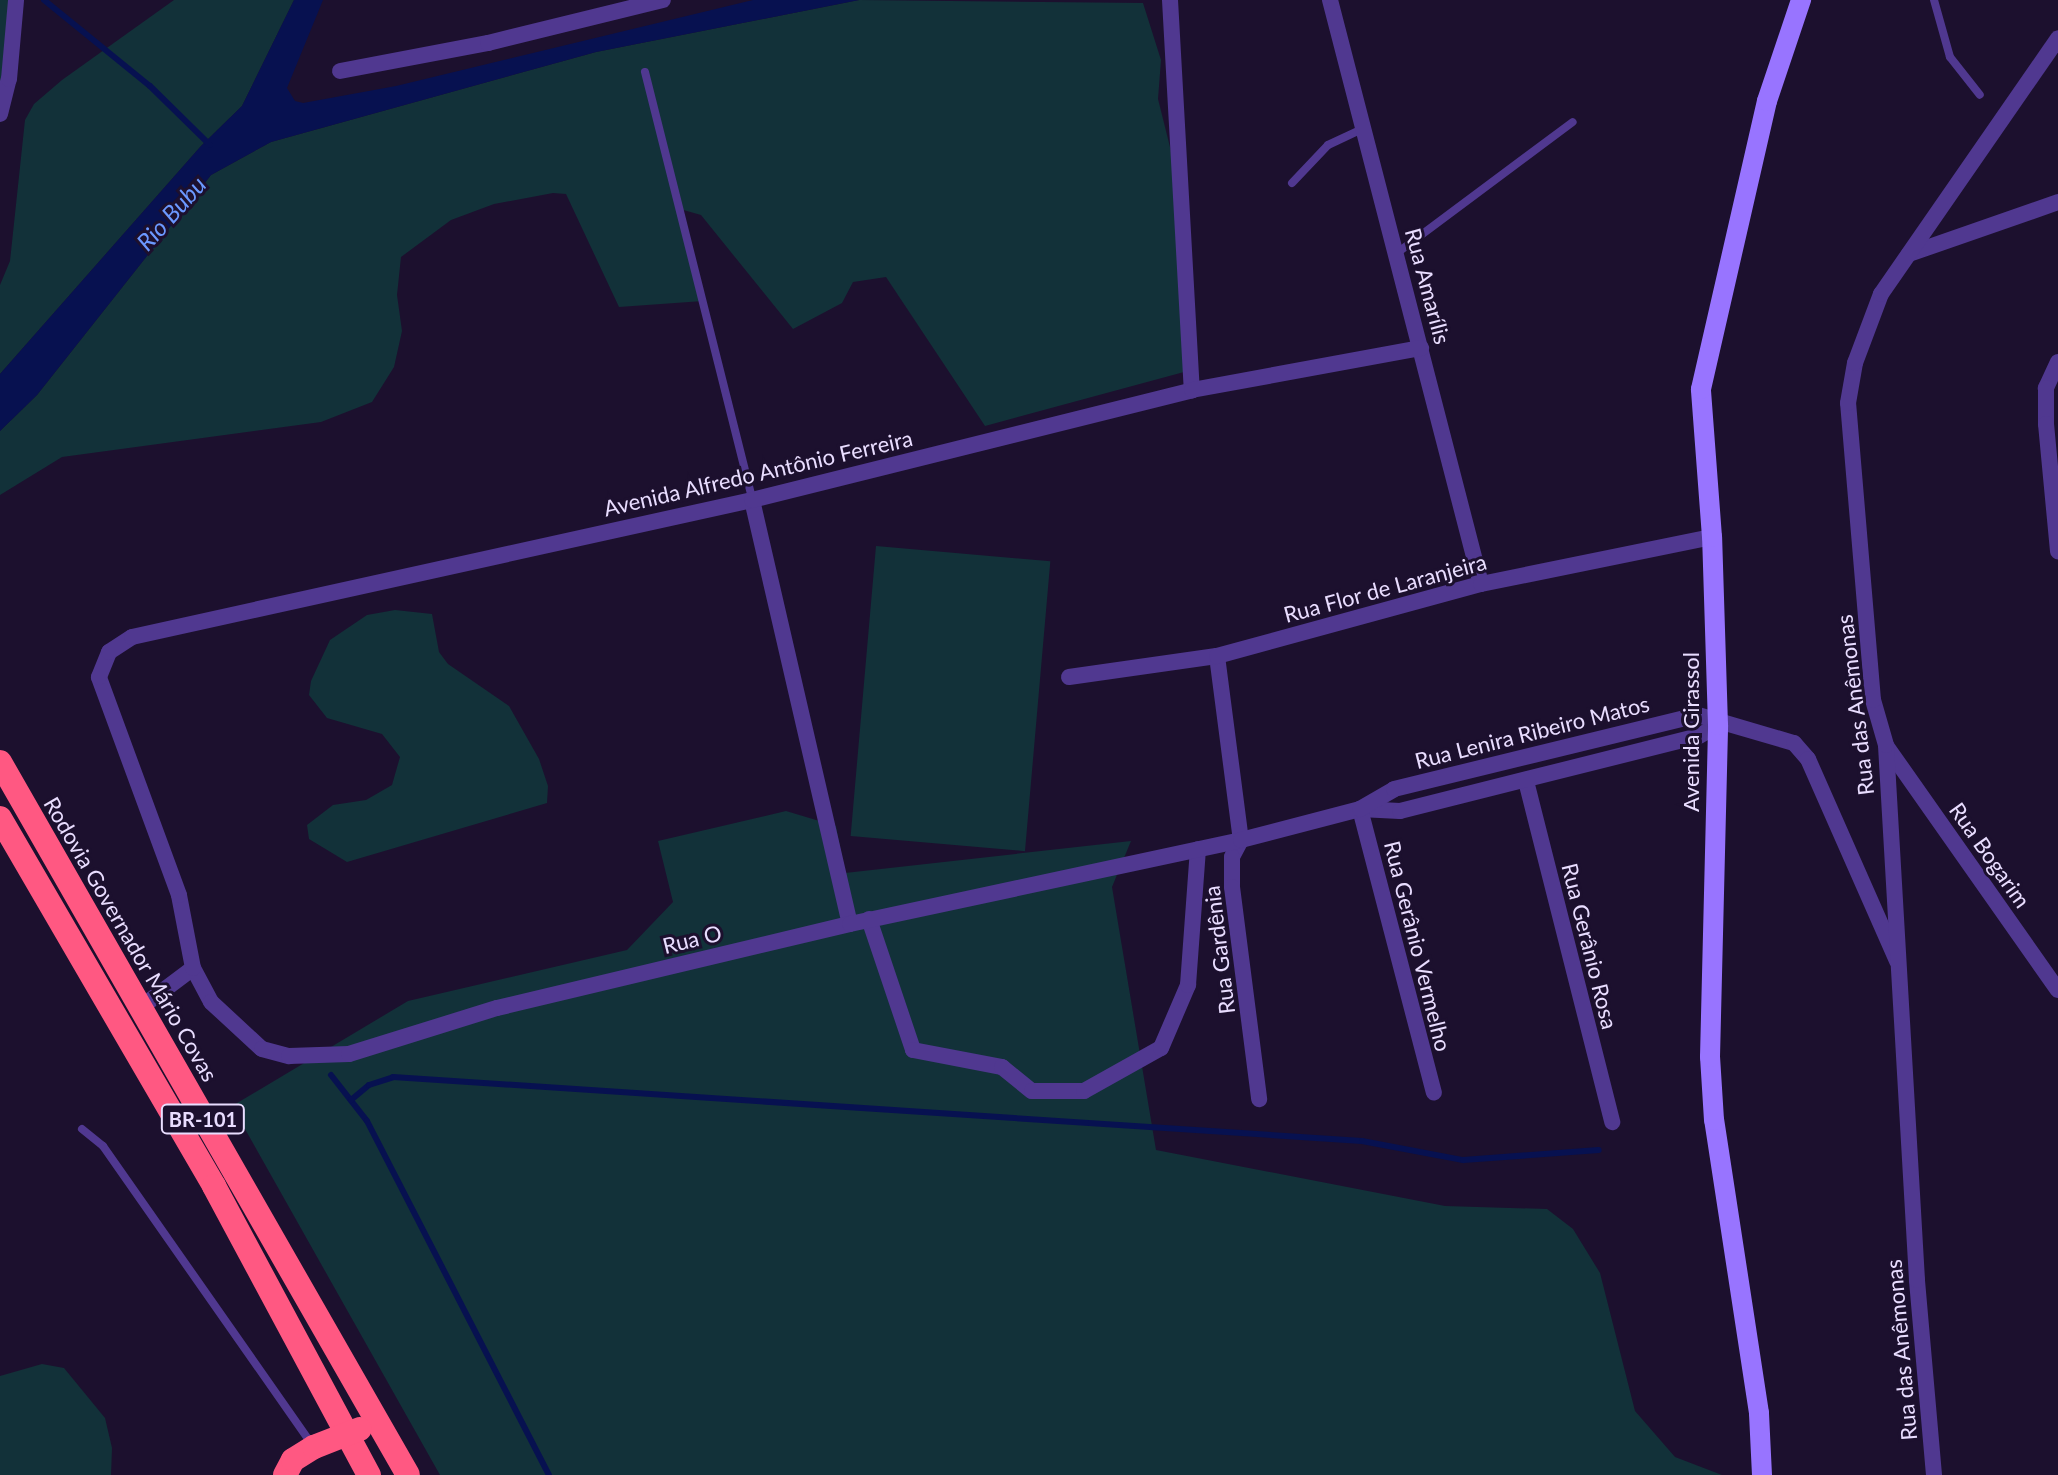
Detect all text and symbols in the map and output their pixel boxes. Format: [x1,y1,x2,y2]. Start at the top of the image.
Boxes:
water label: Rio Bubu [130,170,212,256]
street label: Rua Amarílis [1400,225,1456,347]
street label: Avenida Alfredo Antônio Ferreira [600,424,916,522]
street label: Rua Flor de Laranjeira [1280,548,1490,628]
street label: Rua das Anêmonas [1831,613,1879,797]
street label: Avenida Girassol [1678,652,1704,812]
street label: Rua Lenira Ribeiro Matos [1412,690,1652,774]
street label: Rodovia Governador Mário Covas [38,792,224,1086]
street label: Rua Bogarim [1944,797,2036,913]
street label: Rua Gerânio Vermelho [1379,838,1457,1054]
street label: Rua Gerânio Rosa [1557,860,1623,1032]
street label: Rua Gardênia [1198,884,1240,1016]
street label: Rua O [660,919,724,959]
road number: BR-101 [159,1103,247,1135]
street label: Rua das Anêmonas [1880,1258,1922,1442]

